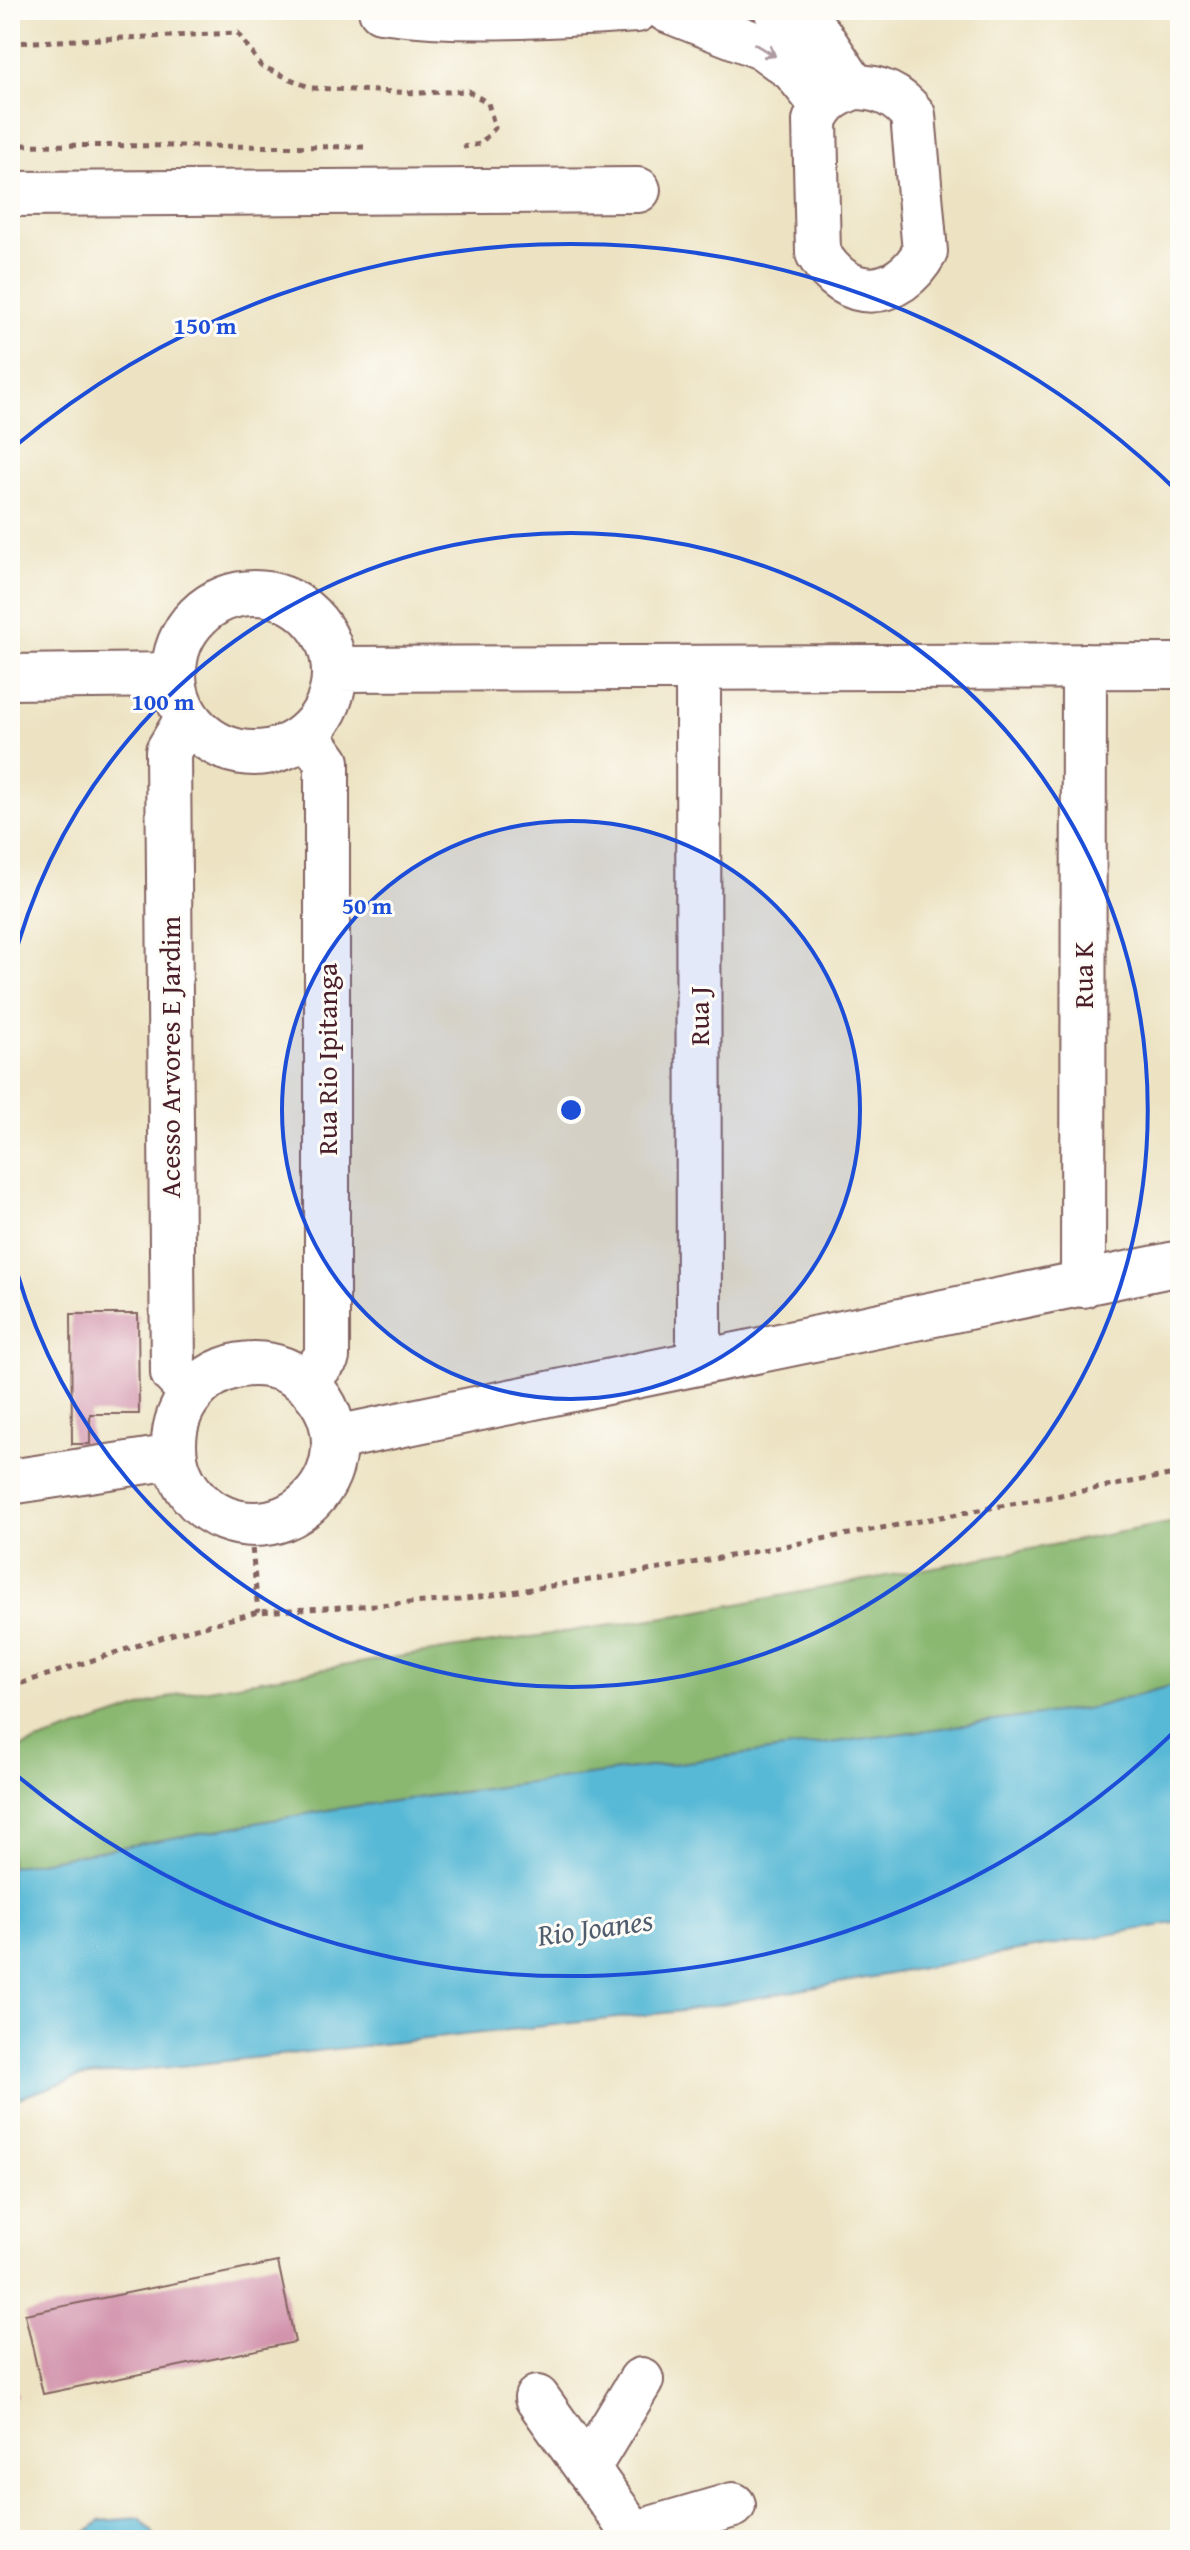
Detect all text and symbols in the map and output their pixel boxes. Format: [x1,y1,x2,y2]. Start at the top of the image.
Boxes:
one-way arrow [753,42,776,58]
text: 150 m [173,308,237,343]
text: 100 m [131,684,195,719]
text: 50 m [342,888,393,923]
street label: Acesso Arvores E Jardim [149,916,190,1198]
street label: Rua K [1062,941,1103,1009]
street label: Rua Rio Ipitanga [306,962,347,1155]
street label: Rua J [678,986,719,1046]
centre of rings [557,1096,585,1124]
water label: Rio Joanes [533,1897,656,1957]

